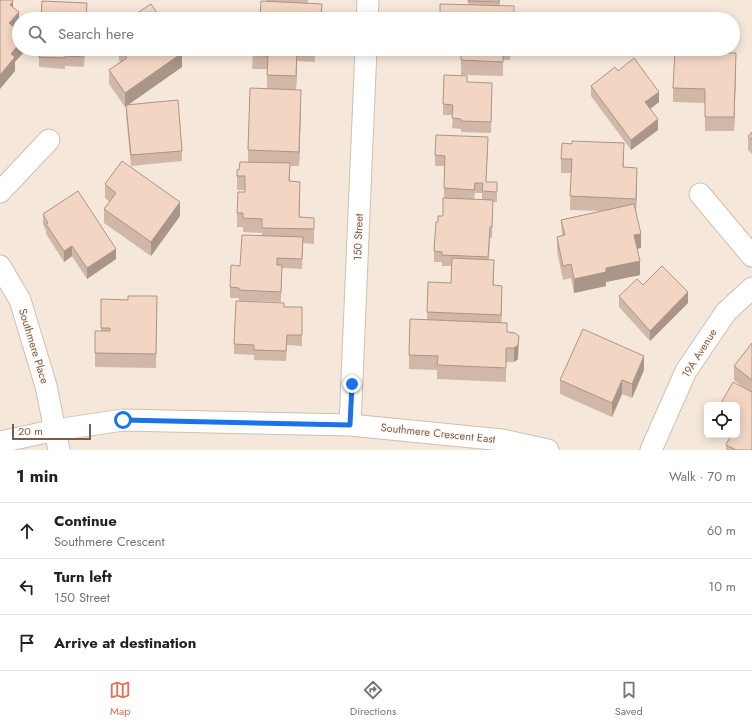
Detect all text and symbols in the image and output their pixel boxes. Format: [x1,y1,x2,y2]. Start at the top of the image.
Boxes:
search box [12,12,740,56]
icon: search [26,23,48,45]
text: Search here [58,23,134,45]
street label: 150 Street [349,213,367,261]
street label: Southmere Place [15,306,53,386]
street label: 19A Avenue [678,325,721,381]
route end [343,375,361,393]
map controls [704,402,740,438]
button: locate [704,402,740,438]
route start [114,411,132,429]
street label: Southmere Crescent East [380,419,497,447]
scale bar [12,422,91,441]
text: 20 m [18,423,43,439]
text: 1 min [16,464,58,488]
text: Walk · 70 m [669,467,736,486]
text: Continue [54,510,117,532]
icon: ahead [16,520,38,542]
text: 60 m [707,521,736,540]
text: Southmere Crescent [54,532,165,551]
text: Turn left [54,566,112,588]
icon: left [16,576,38,598]
text: 10 m [708,577,736,596]
text: 150 Street [54,588,110,607]
icon: arrive [16,632,38,654]
text: Arrive at destination [54,632,196,654]
tab: Map [109,679,131,719]
tab: Directions [350,679,396,719]
tab: Saved [615,679,643,719]

